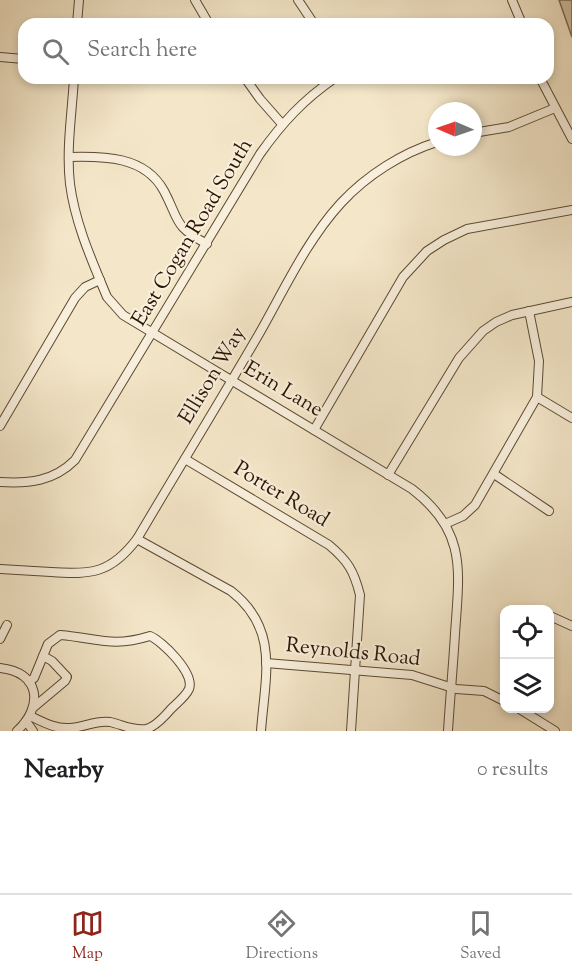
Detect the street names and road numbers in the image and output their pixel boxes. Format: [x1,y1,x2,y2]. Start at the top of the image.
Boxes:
street label: East Cogan Road South [125,133,261,333]
street label: Ellison Way [172,321,254,430]
street label: Erin Lane [238,355,328,425]
street label: Porter Road [227,455,335,535]
street label: Reynolds Road [284,631,422,675]

